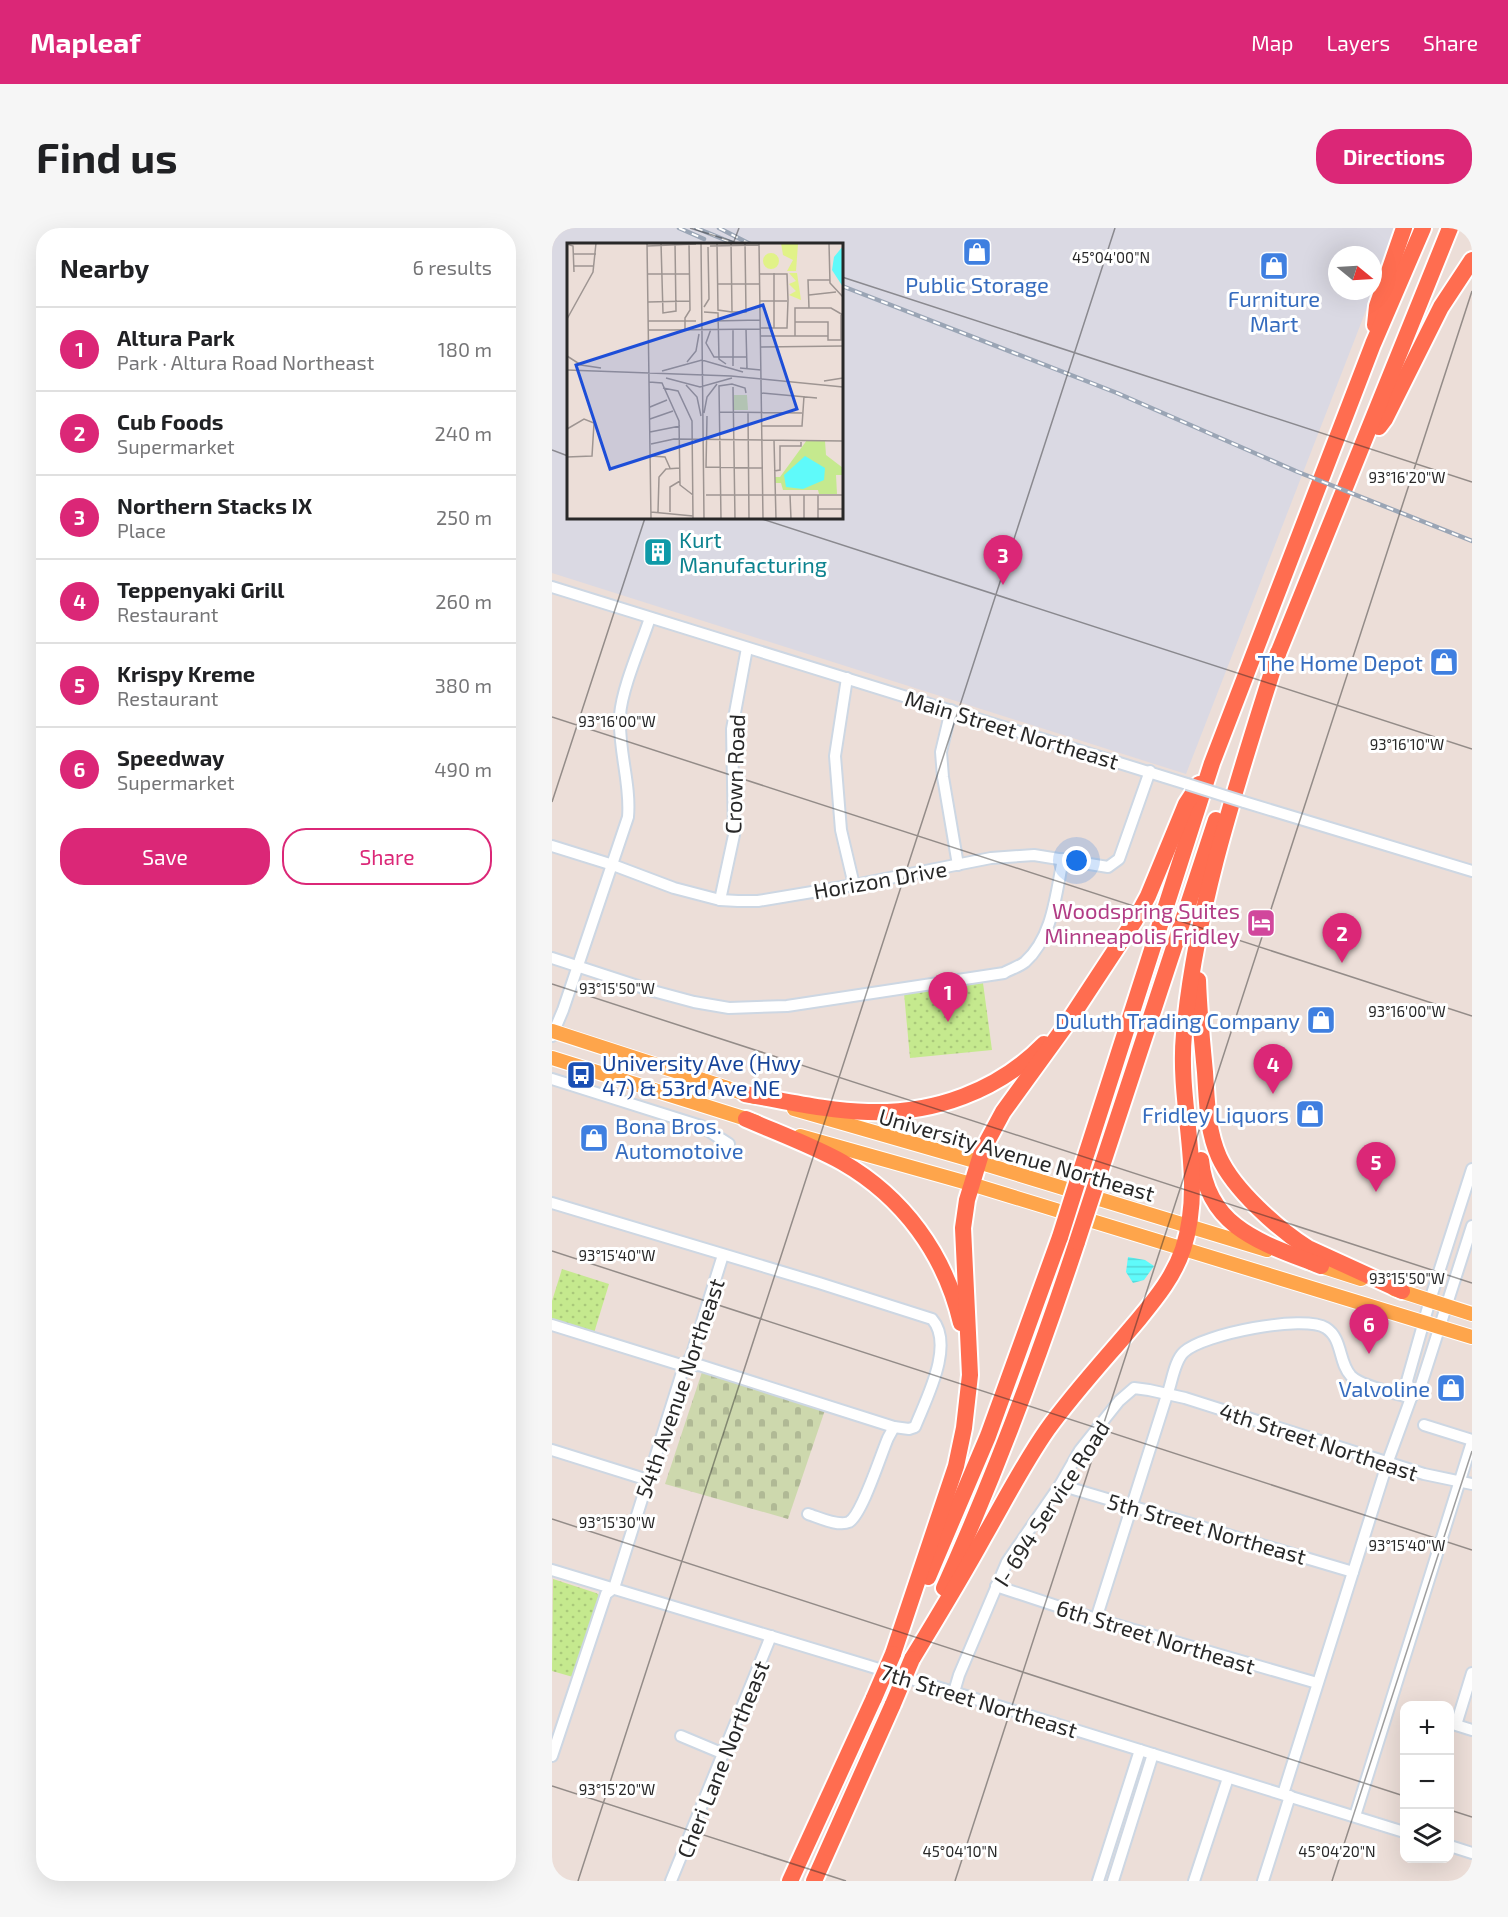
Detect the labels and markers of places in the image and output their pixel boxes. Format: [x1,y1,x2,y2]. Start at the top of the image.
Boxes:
shop icon: Public Storage [961,236,993,268]
shop icon: Furniture Mart [1258,250,1290,282]
place label: Public Storage [905,271,1049,297]
place label: Furniture Mart [1228,285,1320,336]
place label: Kurt Manufacturing [679,526,827,577]
building icon: Kurt Manufacturing [642,536,674,568]
pin: 3 [984,536,1022,585]
shop icon: The Home Depot [1428,646,1460,678]
place label: The Home Depot [1257,649,1423,675]
place label: Woodspring Suites Minneapolis Fridley [1044,897,1240,948]
hotel icon: Woodspring Suites Minneapolis Fridley [1245,907,1277,939]
pin: 2 [1322,914,1362,963]
pin: 1 [928,972,968,1022]
shop icon: Duluth Trading Company [1305,1004,1337,1036]
place label: Duluth Trading Company [1055,1007,1300,1033]
pin: 4 [1254,1044,1292,1094]
place label: University Ave (Hwy 47) & 53rd Ave NE [602,1049,801,1100]
bus stop icon: University Ave (Hwy 47) & 53rd Ave NE [565,1059,597,1091]
shop icon: Fridley Liquors [1294,1098,1326,1130]
place label: Fridley Liquors [1142,1101,1289,1127]
place label: Bona Bros. Automotoive [615,1112,744,1163]
shop icon: Bona Bros. Automotoive [578,1122,610,1154]
pin: 5 [1356,1142,1396,1192]
pin: 6 [1350,1304,1388,1354]
shop icon: Valvoline [1435,1372,1467,1404]
place label: Valvoline [1338,1375,1430,1401]

